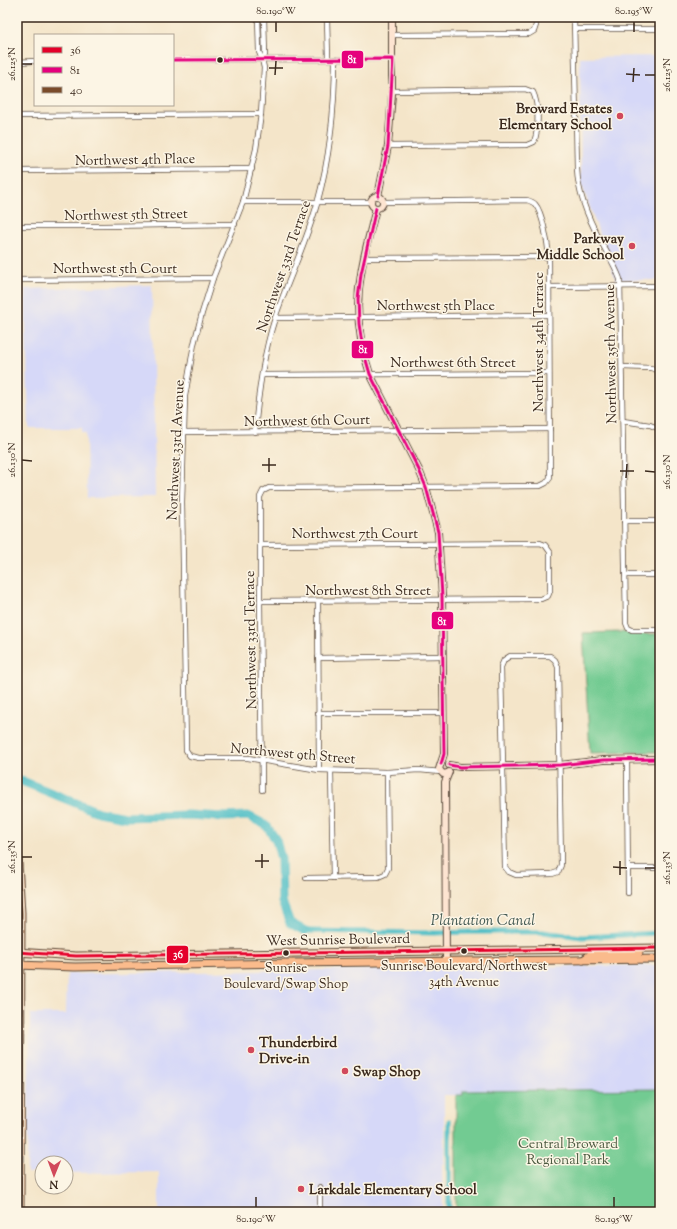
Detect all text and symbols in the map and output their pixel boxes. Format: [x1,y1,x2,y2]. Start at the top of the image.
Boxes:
text: 80.190°W [256,4,296,19]
text: 80.195°W [615,4,653,19]
legend [34,34,174,106]
text: 36 [70,42,81,60]
text: 26.125°N [5,47,20,81]
line badge: 81 [341,50,364,69]
text: 81 [347,52,357,68]
unlabelled marker [215,55,225,65]
text: 26.125°N [660,58,675,92]
text: 81 [70,62,80,80]
text: 40 [70,82,82,100]
place label: Broward Estates Elementary School [499,100,612,136]
marker: Broward Estates Elementary School [615,111,625,121]
street label: Northwest 4th Place [75,150,195,172]
street label: Northwest 33rd Terrace [253,198,317,335]
street label: Northwest 5th Street [64,205,188,227]
place label: Parkway Middle School [536,230,624,266]
marker: Parkway Middle School [627,241,637,251]
street label: Northwest 5th Court [53,260,177,280]
street label: Northwest 34th Terrace [530,272,550,412]
street label: Northwest 35th Avenue [601,284,623,424]
street label: Northwest 5th Place [377,297,495,317]
line badge: 81 [351,340,374,359]
text: 81 [358,342,368,358]
street label: Northwest 6th Street [390,354,516,374]
street label: Northwest 33rd Avenue [163,379,191,521]
street label: Northwest 6th Court [244,411,370,433]
text: 26.130°N [5,442,20,478]
text: 26.130°N [660,454,675,490]
street label: Northwest 7th Court [292,525,418,545]
street label: Northwest 33rd Terrace [241,570,263,709]
street label: Northwest 8th Street [305,582,431,602]
line badge: 81 [431,611,454,630]
text: 81 [437,614,447,630]
street label: Northwest 9th Street [229,740,356,770]
text: 26.135°N [5,840,20,874]
text: 26.135°N [660,851,675,885]
water label: Plantation Canal [431,911,535,932]
street label: West Sunrise Boulevard [266,930,410,952]
line badge: 36 [166,945,189,964]
marker: Sunrise Boulevard/Northwest 34th Avenue [459,946,469,956]
text: 36 [173,947,183,963]
marker: Sunrise Boulevard/Swap Shop [281,948,291,958]
place label: Sunrise Boulevard/Northwest 34th Avenue [381,958,548,992]
place label: Sunrise Boulevard/Swap Shop [224,960,348,994]
place label: Thunderbird Drive-in [259,1034,337,1070]
marker: Thunderbird Drive-in [246,1045,256,1055]
place label: Swap Shop [353,1063,421,1083]
marker: Swap Shop [340,1066,350,1076]
park label: Central Broward Regional Park [518,1135,618,1171]
north arrow [34,1155,74,1195]
text: N [49,1176,59,1192]
place label: Larkdale Elementary School [309,1181,477,1201]
marker: Larkdale Elementary School [296,1184,306,1194]
text: 80.190°W [236,1212,276,1227]
text: 80.195°W [595,1212,633,1227]

